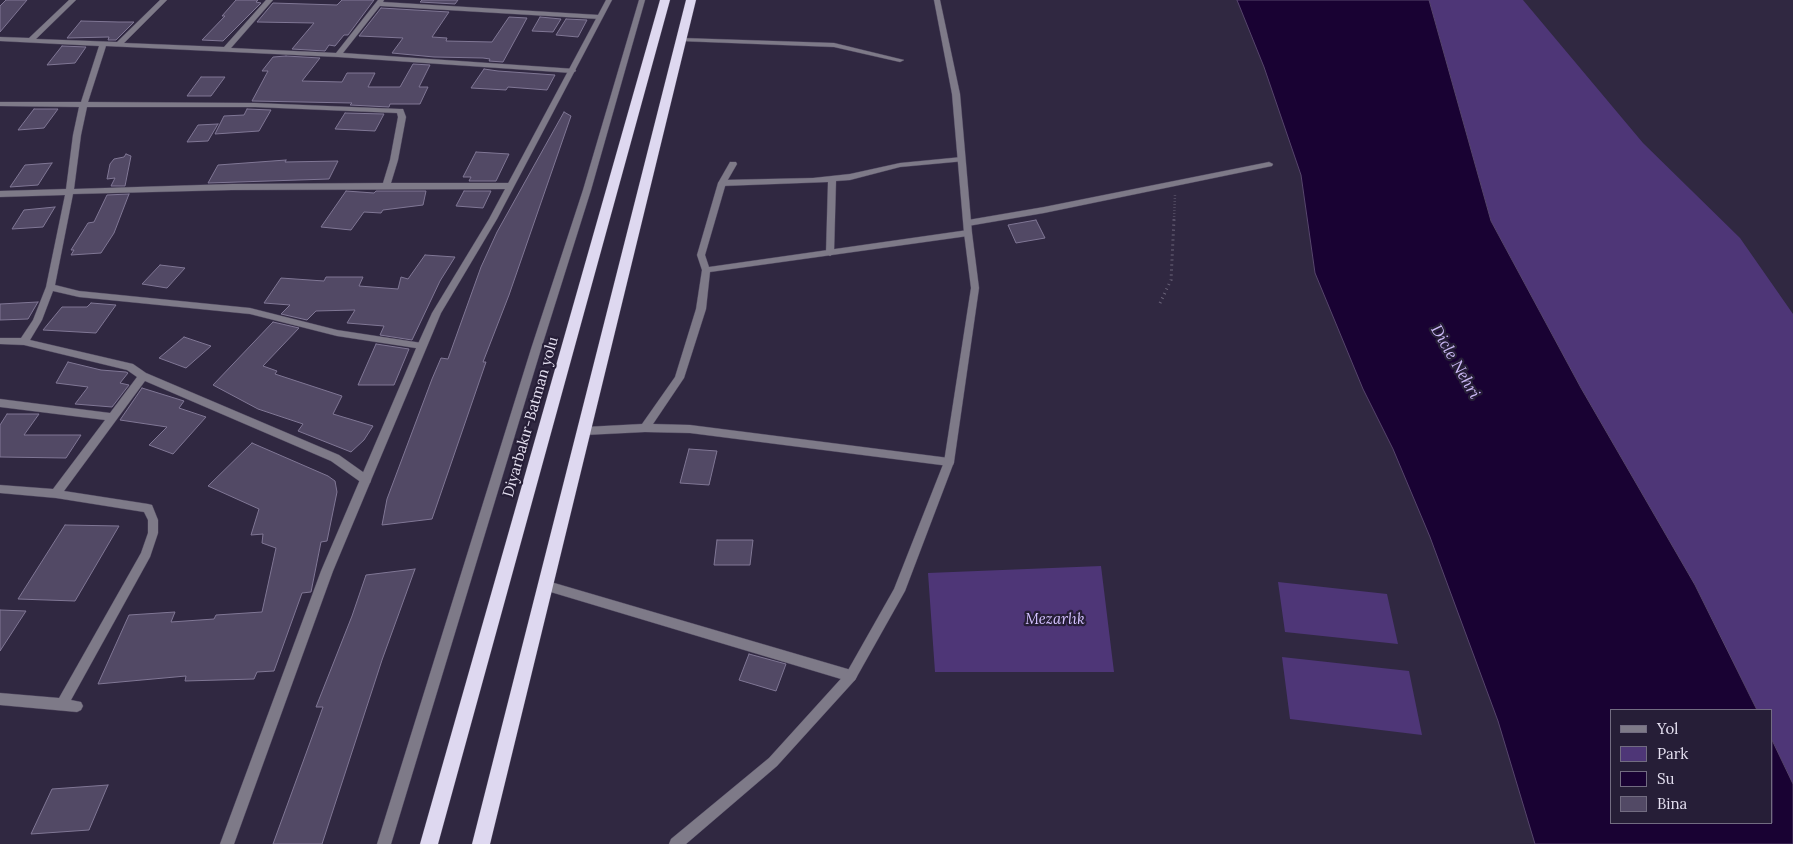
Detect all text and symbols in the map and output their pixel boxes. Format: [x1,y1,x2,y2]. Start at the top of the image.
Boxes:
water label: Dicle Nehri [1426,322,1484,402]
street label: Diyarbakır-Batman yolu [499,335,563,499]
park label: Mezarlık [1025,611,1085,629]
legend [1610,709,1773,824]
text: Yol [1657,719,1678,738]
text: Park [1657,744,1688,763]
text: Su [1657,769,1674,788]
text: Bina [1657,794,1687,813]

